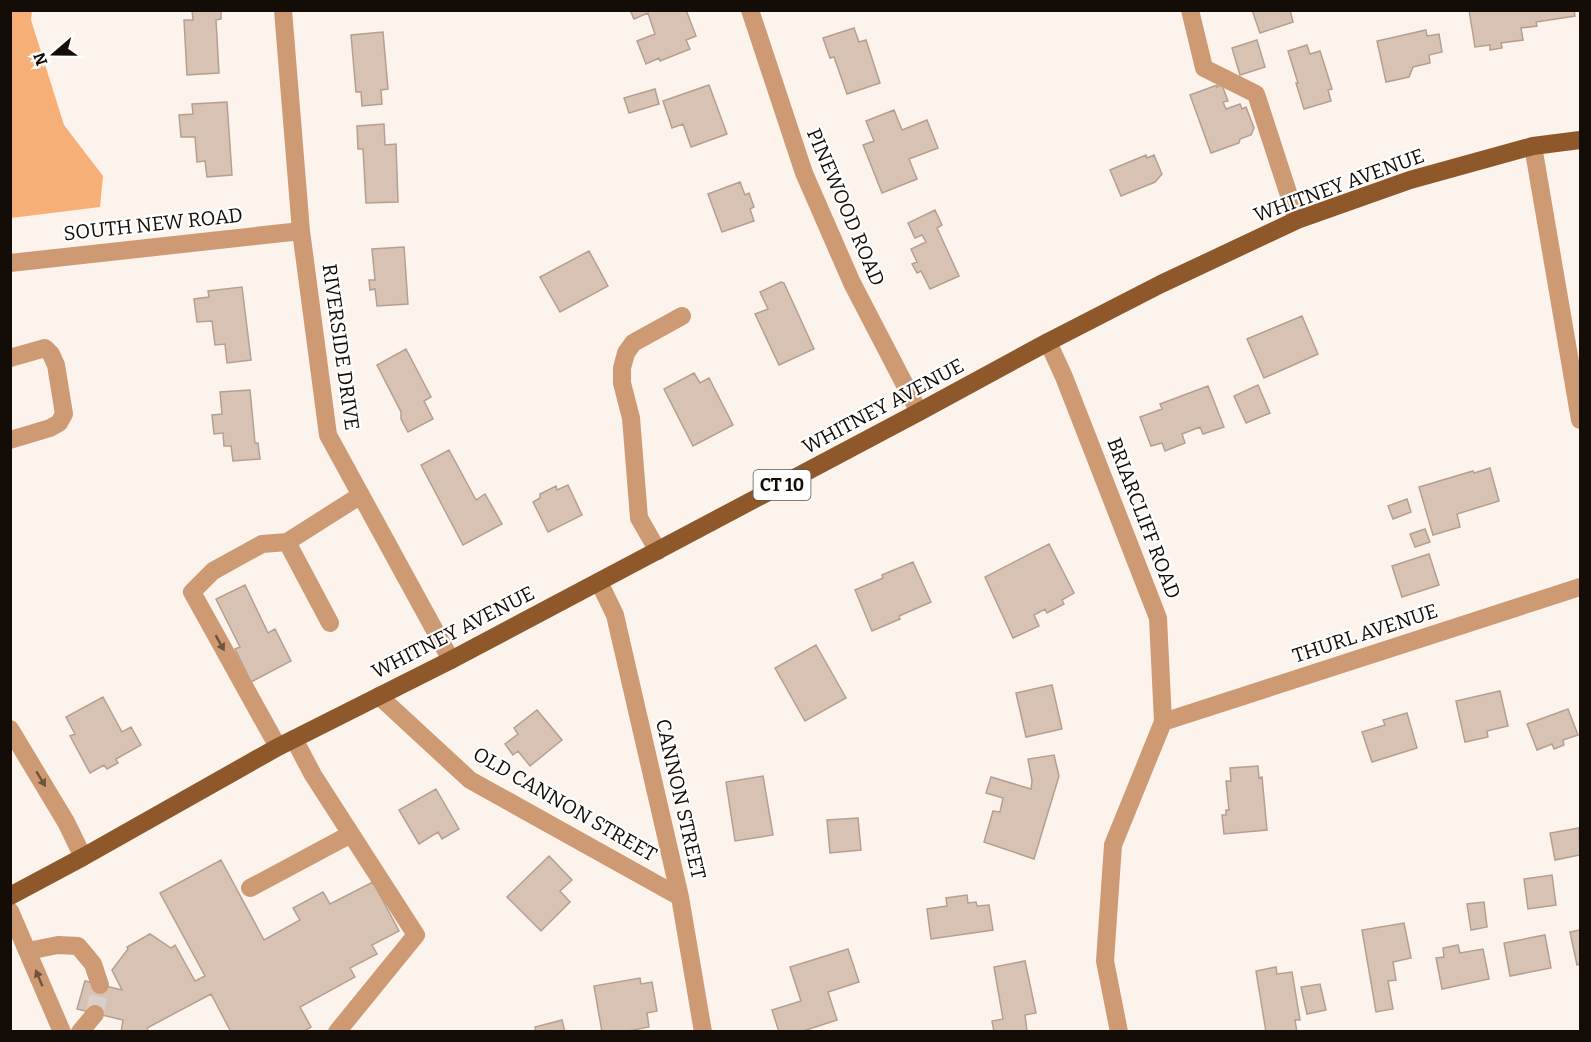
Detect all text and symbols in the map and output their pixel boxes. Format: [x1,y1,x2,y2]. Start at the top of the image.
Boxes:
north arrow [24,24,84,84]
text: N [29,50,51,68]
street label: PINEWOOD ROAD [802,125,890,289]
street label: WHITNEY AVENUE [1251,143,1427,227]
street label: SOUTH NEW ROAD [62,203,244,245]
street label: RIVERSIDE DRIVE [317,262,365,432]
street label: WHITNEY AVENUE [798,353,968,459]
street label: BRIARCLIFF ROAD [1102,434,1186,602]
road number: CT 10 [754,470,810,500]
street label: WHITNEY AVENUE [368,581,538,683]
street label: THURL AVENUE [1289,598,1441,668]
one-way arrow [215,635,225,652]
street label: CANNON STREET [651,717,711,882]
street label: OLD CANNON STREET [469,742,661,867]
one-way arrow [35,771,46,787]
one-way arrow [34,968,44,986]

